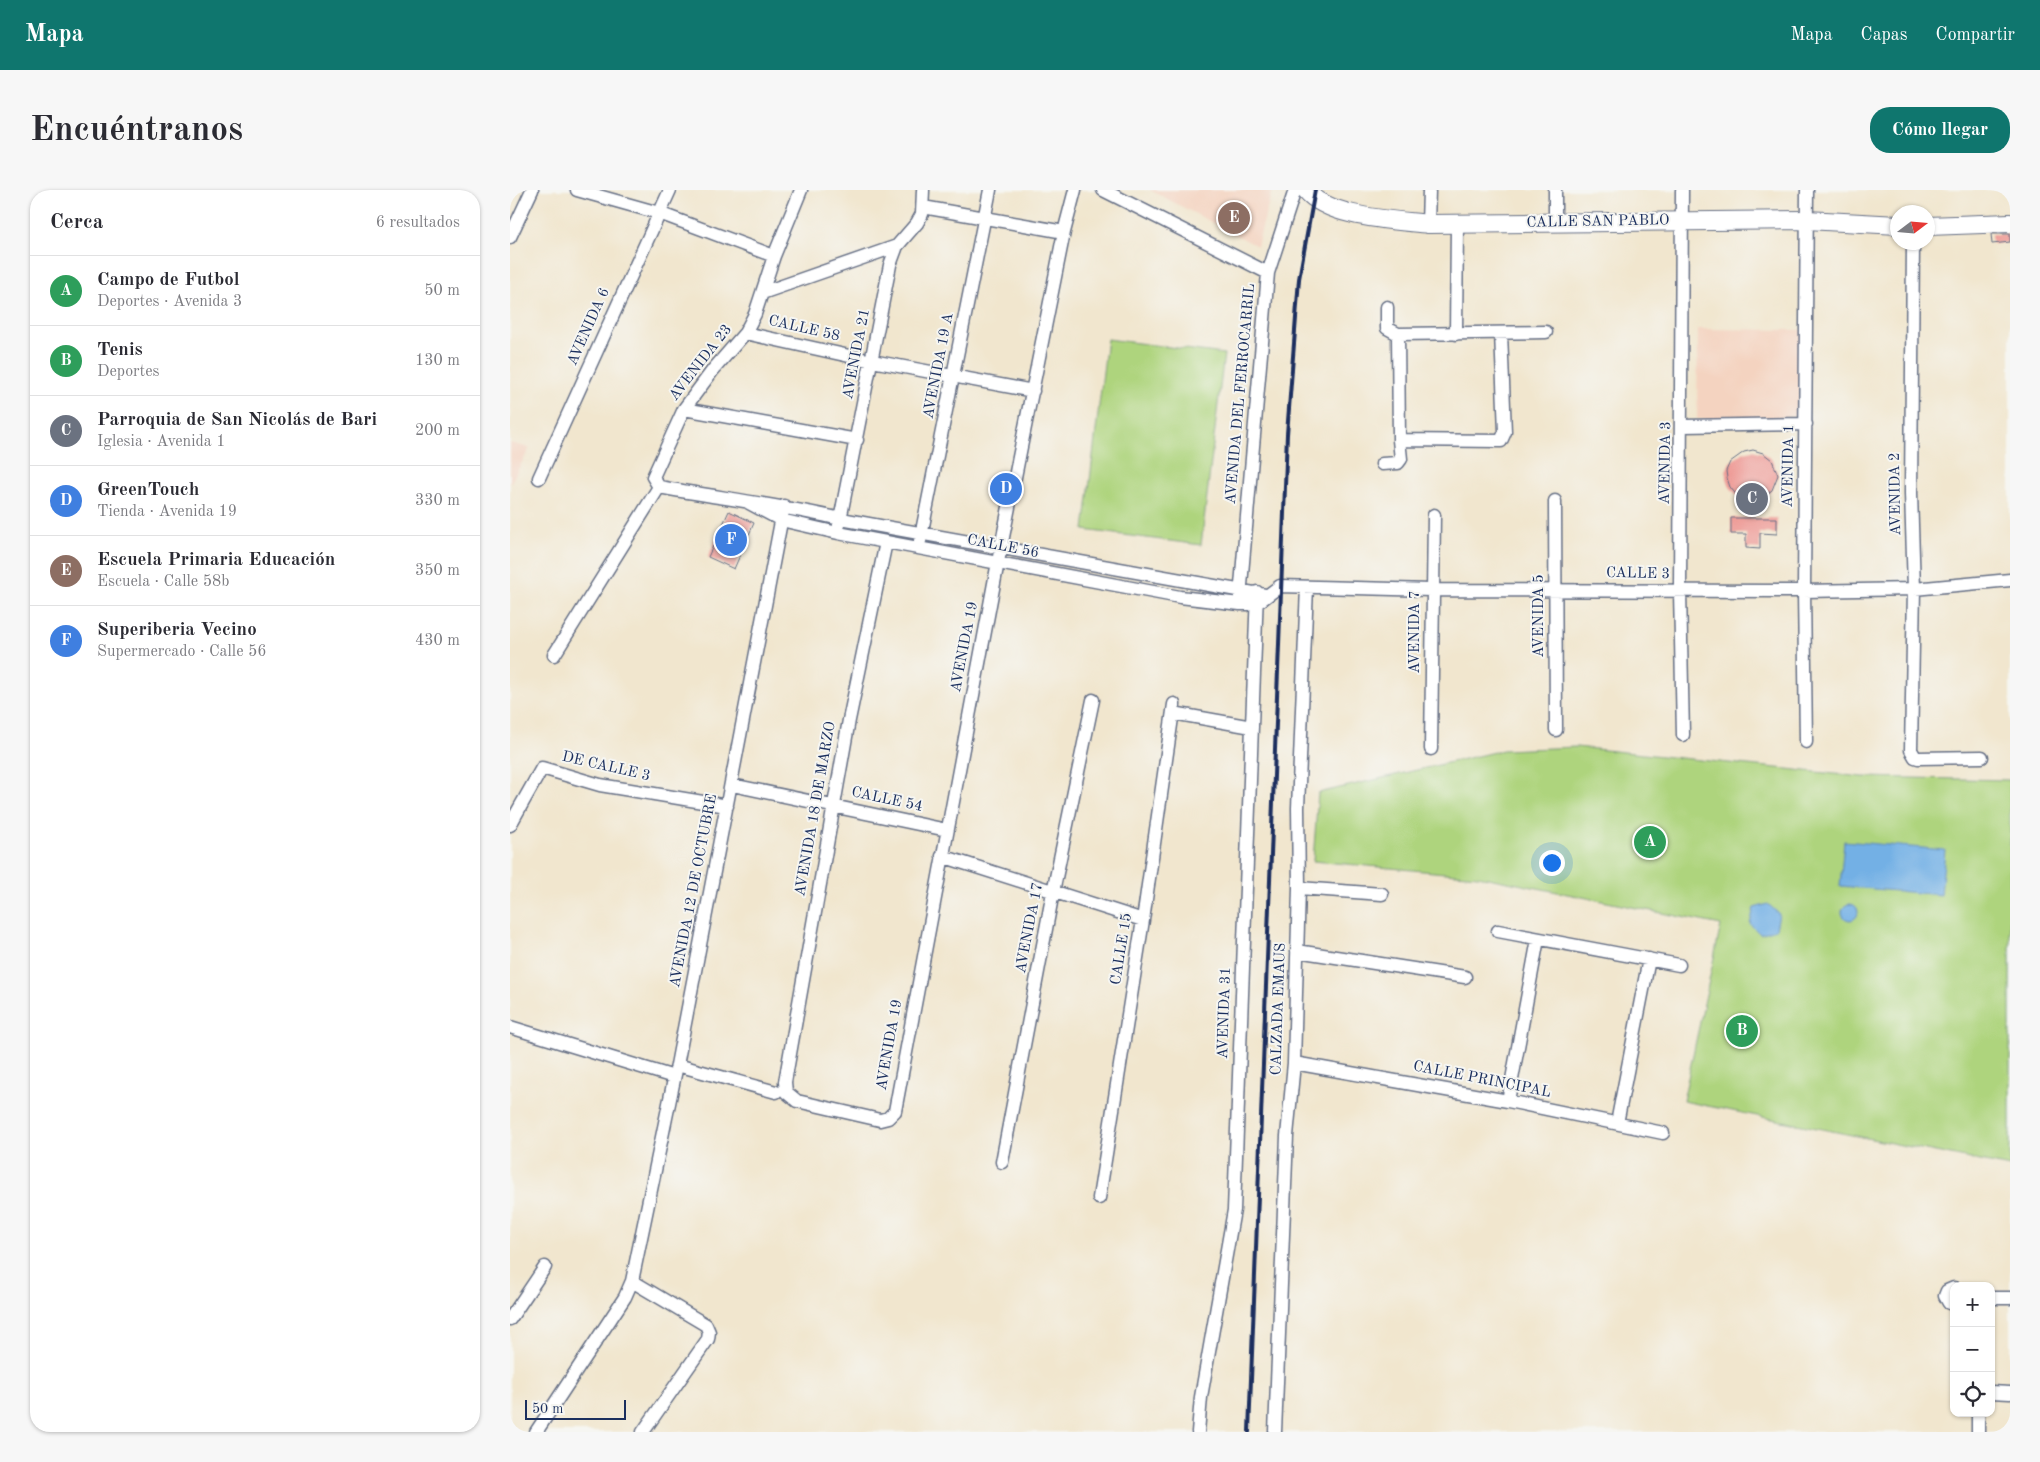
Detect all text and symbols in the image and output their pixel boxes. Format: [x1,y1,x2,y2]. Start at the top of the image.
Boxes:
text: Mapa [25,23,84,47]
text: Mapa [1790,26,1833,44]
text: Capas [1861,26,1908,44]
text: Compartir [1936,26,2015,44]
button: Cómo llegar [1870,107,2010,153]
text: Encuéntranos [30,113,243,148]
pin: E [1218,199,1250,237]
north arrow [1890,205,1935,250]
text: Cerca [50,212,103,233]
street label: CALLE SAN PABLO [1526,213,1670,231]
text: 6 resultados [376,215,460,231]
text: Campo de Futbol [97,271,240,290]
text: A [60,283,72,299]
text: 50 m [424,283,460,299]
street label: AVENIDA DEL FERROCARRIL [1224,283,1258,505]
street label: AVENIDA 6 [565,286,613,368]
text: Deportes · Avenida 3 [97,294,242,310]
street label: AVENIDA 21 [841,307,873,401]
street label: AVENIDA 19 A [921,311,957,420]
street label: CALLE 58 [767,314,841,344]
street label: AVENIDA 23 [667,322,735,404]
text: Tenis [97,341,143,360]
text: B [60,353,72,369]
text: 130 m [415,353,460,369]
text: Deportes [97,364,160,380]
text: Parroquia de San Nicolás de Bari [97,411,377,430]
street label: AVENIDA 3 [1658,421,1674,505]
text: C [61,423,71,439]
text: 200 m [415,423,460,439]
street label: AVENIDA 1 [1781,424,1797,508]
text: Iglesia · Avenida 1 [97,434,225,450]
street label: AVENIDA 2 [1888,452,1904,536]
pin: D [990,470,1022,508]
pin: C [1736,480,1768,518]
text: GreenTouch [97,481,199,500]
text: D [60,493,72,509]
text: 330 m [415,493,460,509]
text: Tienda · Avenida 19 [97,504,237,520]
pin: F [715,521,747,559]
street label: CALLE 56 [966,533,1040,561]
text: Escuela Primaria Educación [97,551,335,570]
text: E [60,563,72,579]
text: 350 m [415,563,460,579]
street label: CALLE 3 [1606,566,1670,582]
text: Escuela · Calle 58b [97,574,229,590]
street label: AVENIDA 5 [1532,574,1547,658]
street label: AVENIDA 7 [1408,590,1423,674]
street label: AVENIDA 19 [949,600,981,694]
text: Superiberia Vecino [97,621,257,640]
text: F [61,633,71,649]
text: 430 m [415,633,460,649]
text: Supermercado · Calle 56 [97,644,267,660]
street label: AVENIDA 18 DE MARZO [793,720,839,898]
street label: DE CALLE 3 [560,750,652,784]
street label: CALLE 54 [850,785,924,815]
street label: AVENIDA 12 DE OCTUBRE [668,793,720,989]
pin: A [1634,823,1666,861]
your location [1539,850,1565,876]
street label: AVENIDA 17 [1014,881,1046,975]
street label: CALLE 15 [1109,912,1135,986]
street label: CALZADA EMAUS [1269,942,1289,1076]
street label: AVENIDA 31 [1216,967,1234,1059]
street label: AVENIDA 19 [875,998,905,1092]
pin: B [1726,1012,1758,1050]
street label: CALLE PRINCIPAL [1412,1059,1552,1101]
map controls [1950,1282,1995,1417]
button: + [1950,1282,1995,1327]
button: − [1950,1327,1995,1372]
button: locate [1950,1372,1995,1417]
scale bar [525,1397,626,1420]
text: 50 m [532,1402,563,1416]

